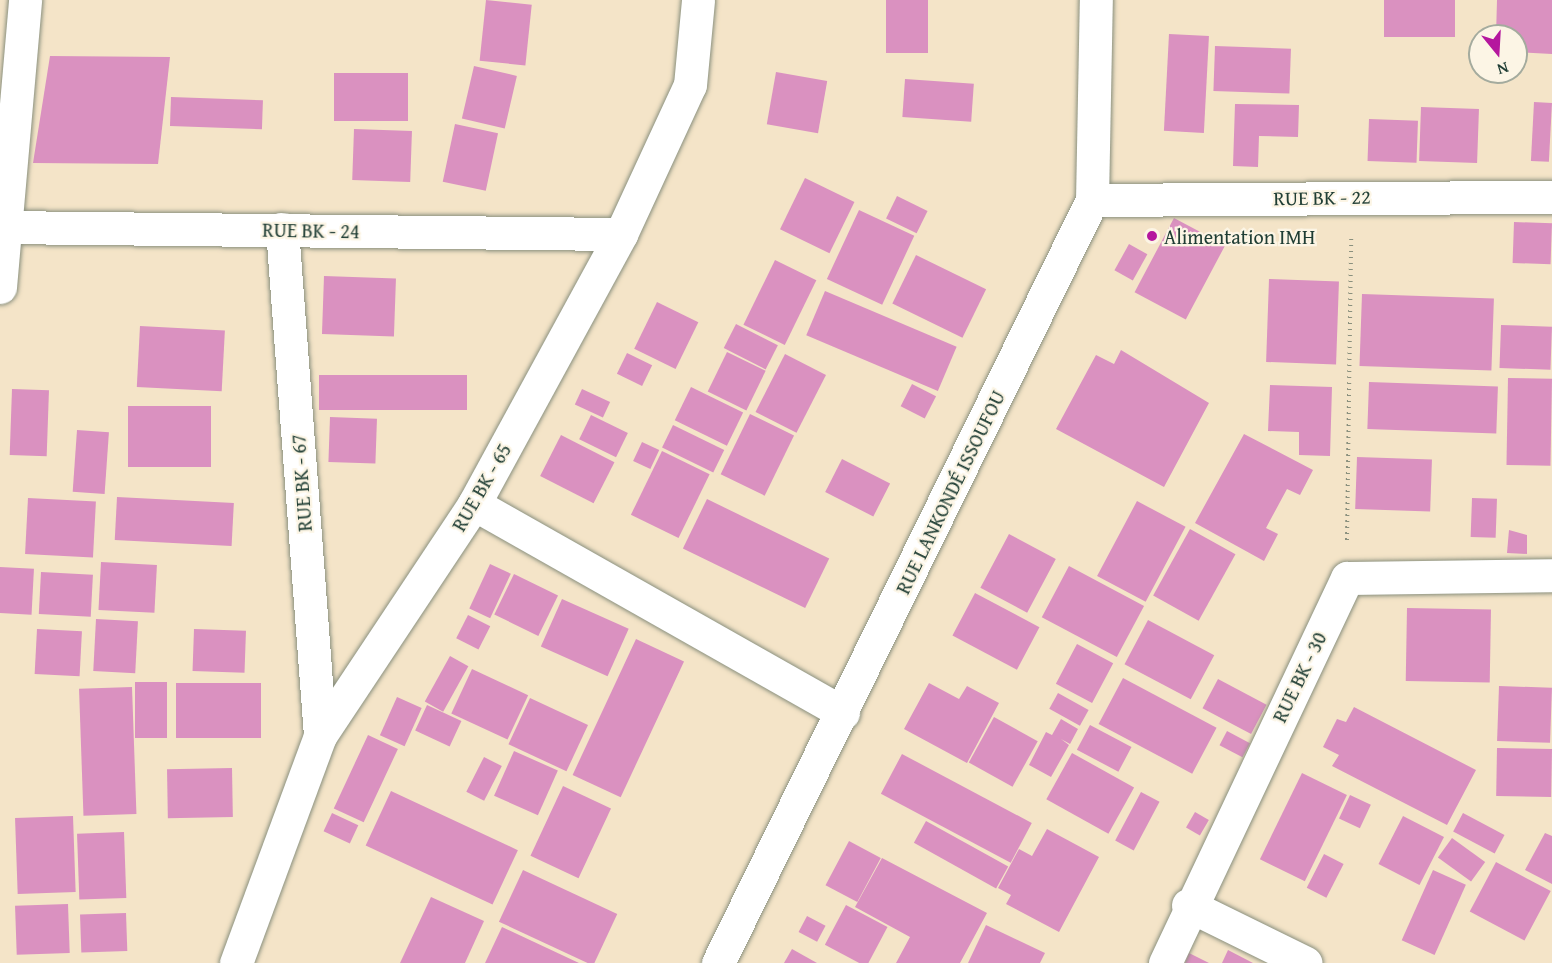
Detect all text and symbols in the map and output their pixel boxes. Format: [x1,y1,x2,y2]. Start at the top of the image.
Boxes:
north arrow [1468,24,1528,84]
text: N [1494,56,1512,82]
street label: RUE BK - 22 [1273,184,1371,210]
street label: RUE BK - 24 [262,217,360,243]
place label: Alimentation IMH [1164,224,1315,248]
marker: Alimentation IMH [1145,229,1159,243]
street label: RUE LANKONDÉ ISSOUFOU [890,386,1010,598]
street label: RUE BK - 67 [286,434,316,532]
street label: RUE BK - 65 [446,439,516,535]
street label: RUE BK - 30 [1267,628,1331,726]

